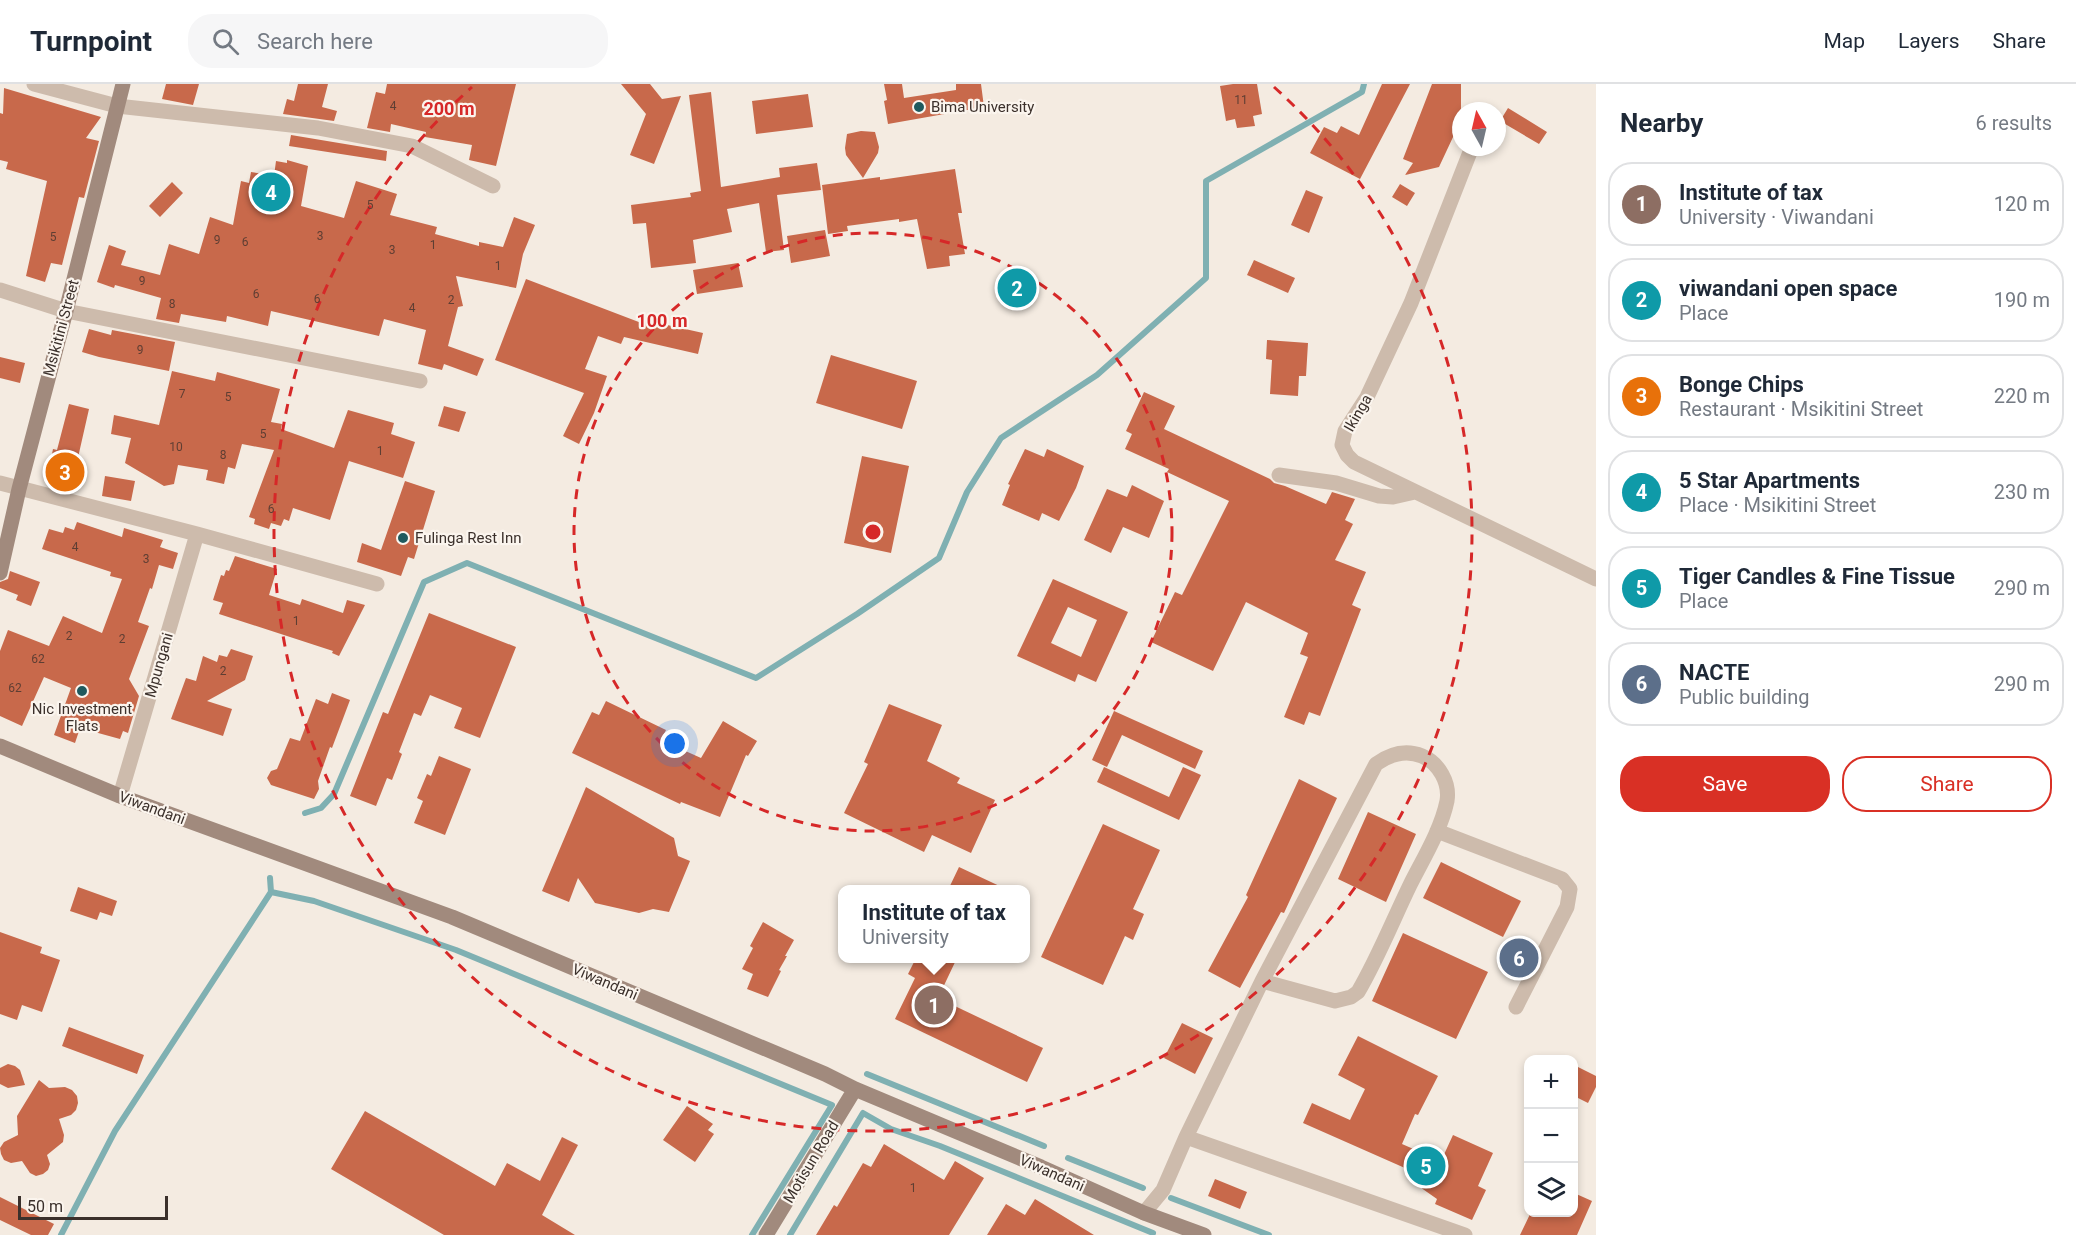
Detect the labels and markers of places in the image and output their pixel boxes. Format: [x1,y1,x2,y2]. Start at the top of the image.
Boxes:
place label: Bima University [931,98,1034,116]
marker: Bima University [912,100,926,114]
pin: 4 [252,170,290,214]
pin: 2 [998,266,1036,310]
pin: 3 [46,450,84,494]
centre of rings [863,522,883,542]
place label: Fulinga Rest Inn [415,529,522,547]
marker: Fulinga Rest Inn [396,531,410,545]
marker: Nic Investment Flats [75,684,89,698]
place label: Nic Investment Flats [32,700,132,735]
pin: 6 [1500,936,1538,980]
pin: 1 [914,982,954,1028]
pin: 5 [1406,1144,1446,1188]

